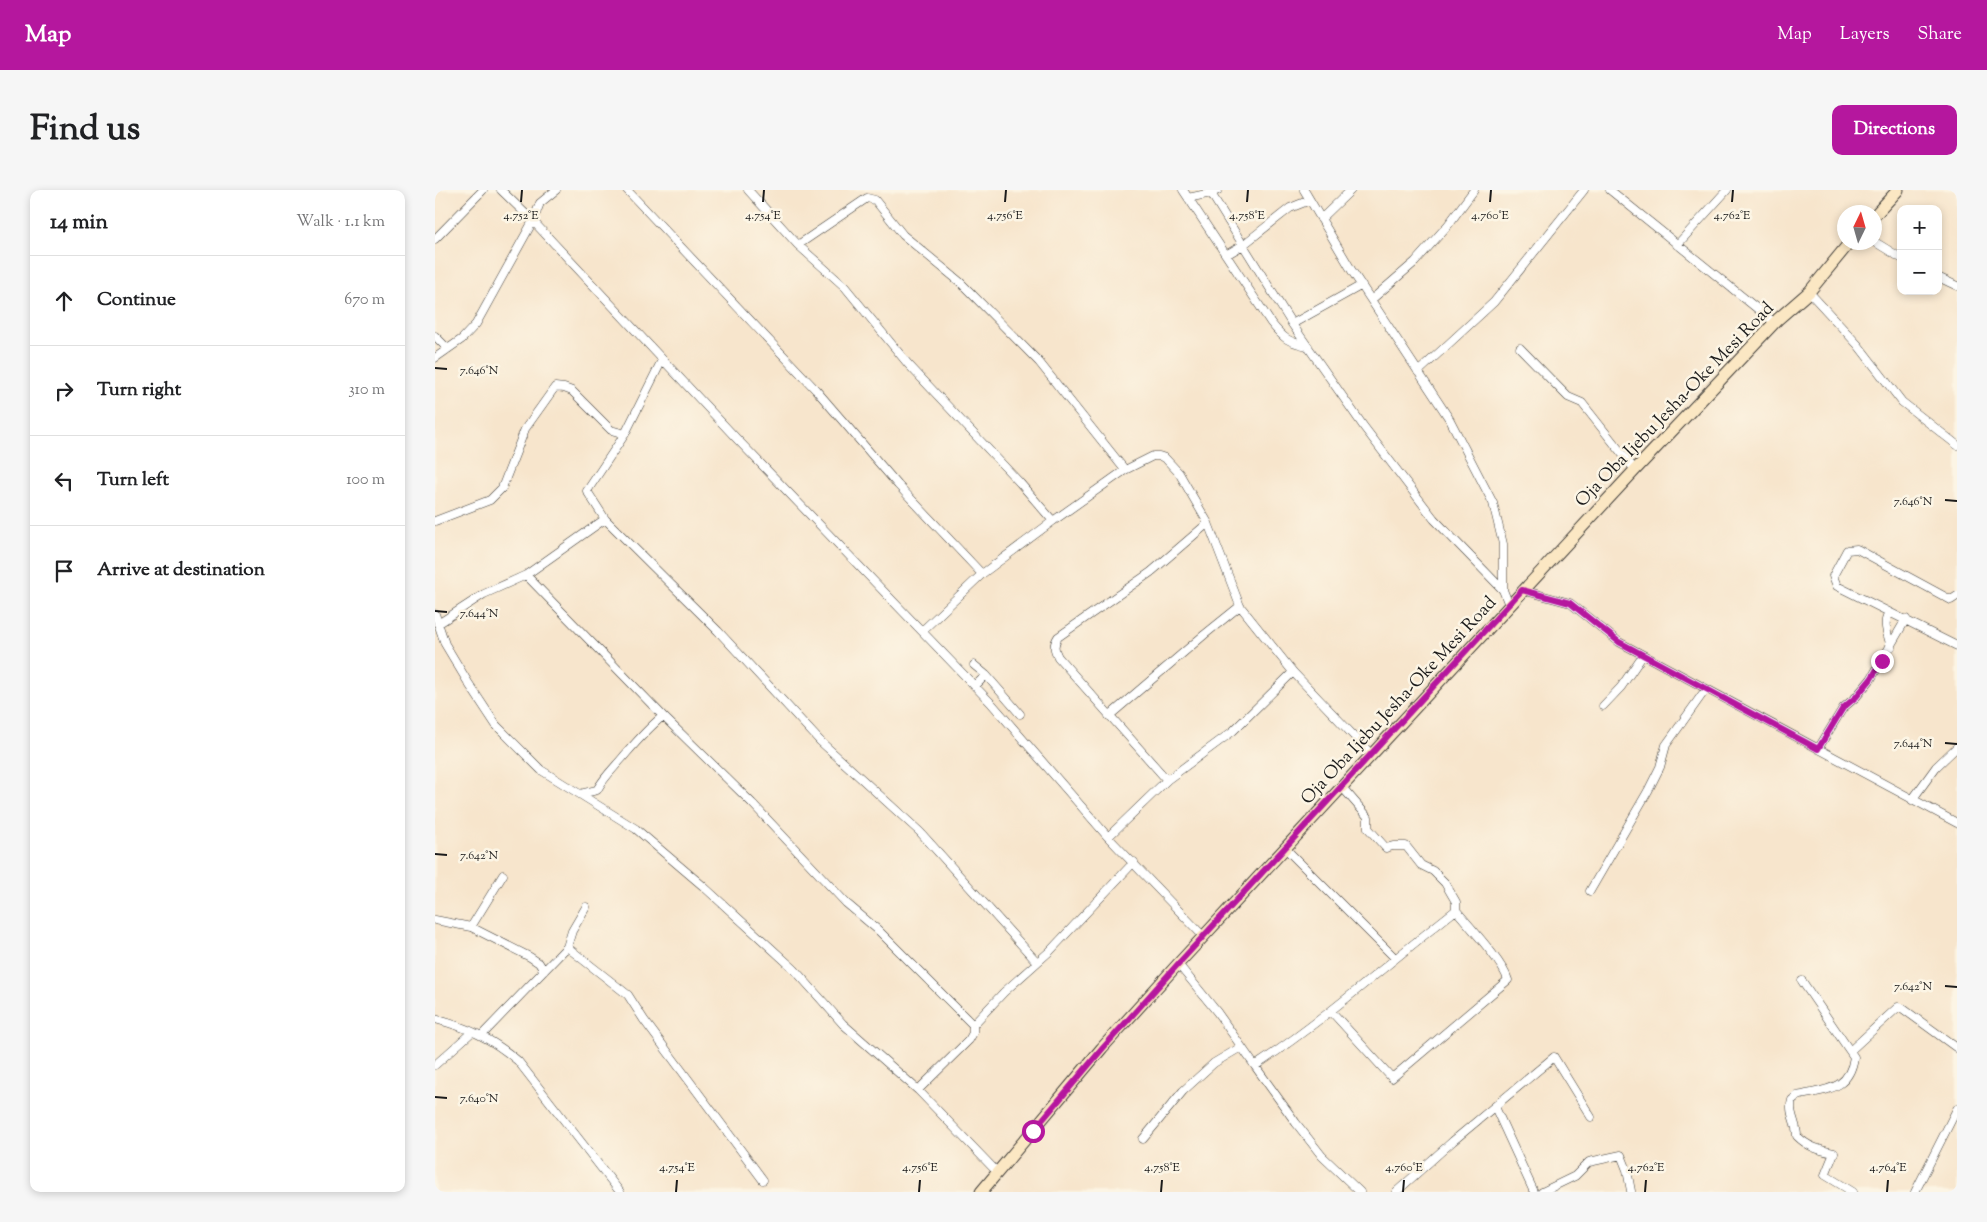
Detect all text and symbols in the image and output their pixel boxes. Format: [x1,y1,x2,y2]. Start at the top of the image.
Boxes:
text: Map [25,18,71,52]
text: Map [1777,22,1812,48]
text: Layers [1840,22,1890,48]
text: Share [1918,22,1962,48]
text: Find us [30,105,140,156]
button: Directions [1832,105,1957,155]
north arrow [1837,205,1882,250]
map controls [1897,205,1942,295]
button: + [1897,205,1942,250]
text: 4.752°E [504,207,539,225]
text: 4.754°E [745,207,781,225]
text: 4.756°E [987,207,1024,225]
text: 4.758°E [1229,207,1266,225]
text: 4.760°E [1471,207,1510,225]
text: 4.762°E [1714,207,1751,225]
text: 14 min [50,208,108,238]
text: Walk · 1.1 km [296,211,385,234]
button: − [1897,250,1942,295]
icon: ahead [50,287,78,315]
text: Continue [97,287,176,314]
text: 670 m [344,289,385,312]
street label: Oja Oba Ijebu Jesha-Oke Mesi Road [1570,297,1781,514]
text: 7.646°N [460,362,499,380]
icon: right [50,377,78,405]
text: Turn right [97,377,181,404]
text: 310 m [348,379,385,402]
icon: left [50,467,78,495]
text: Turn left [97,467,169,494]
text: 100 m [346,469,385,492]
text: 7.646°N [1894,493,1933,511]
icon: arrive [50,557,78,585]
text: Arrive at destination [97,557,265,584]
street label: Oja Oba Ijebu Jesha-Oke Mesi Road [1296,591,1503,811]
text: 7.644°N [460,605,499,623]
route end [1871,650,1894,673]
text: 7.644°N [1894,735,1933,753]
text: 7.642°N [460,847,498,865]
text: 7.642°N [1894,978,1932,996]
text: 7.640°N [460,1090,499,1108]
route start [1022,1120,1045,1143]
text: 4.754°E [659,1159,695,1177]
text: 4.756°E [902,1159,939,1177]
text: 4.758°E [1144,1159,1181,1177]
text: 4.760°E [1385,1159,1424,1177]
text: 4.762°E [1628,1159,1665,1177]
text: 4.764°E [1869,1159,1907,1177]

